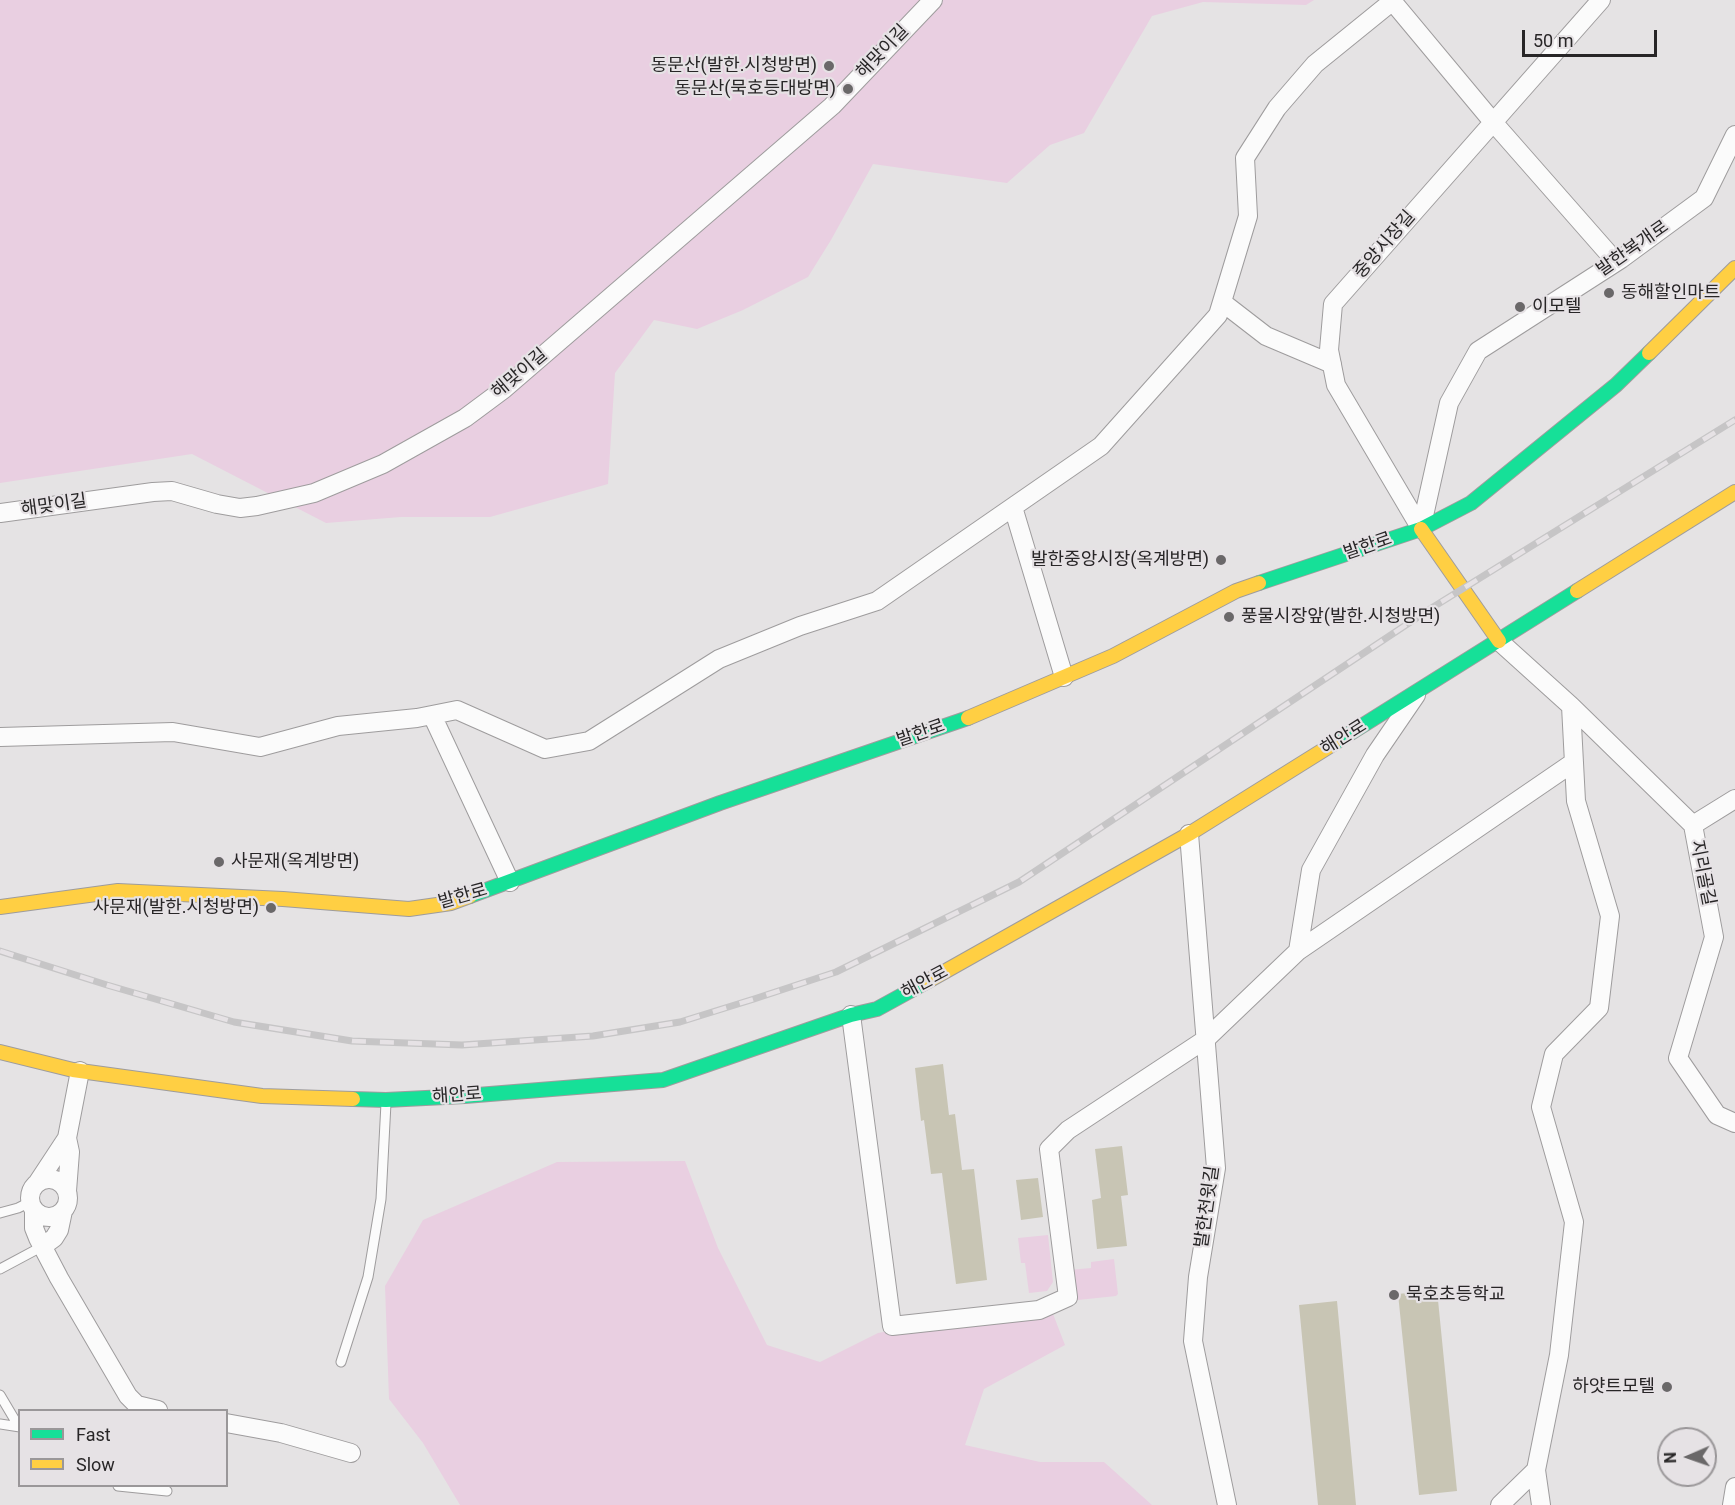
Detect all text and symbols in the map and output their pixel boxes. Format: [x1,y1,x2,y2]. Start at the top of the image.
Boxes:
scale bar [1525,18,1660,56]
street label: 해맞이길 [852,21,914,83]
text: 50 m [1533,30,1573,51]
place label: 동문산(발한.시청방면) [651,55,817,77]
marker: 동문산(발한.시청방면) [822,59,836,73]
place label: 동문산(묵호등대방면) [675,78,836,100]
marker: 동문산(묵호등대방면) [841,82,855,96]
street label: 중앙시장길 [1350,207,1420,283]
street label: 발한복개로 [1593,216,1673,282]
place label: 동해할인마트 [1621,282,1720,304]
marker: 동해할인마트 [1602,286,1616,300]
place label: 이모텔 [1532,296,1582,318]
marker: 이모텔 [1513,300,1527,314]
street label: 해맞이길 [488,344,552,404]
street label: 해맞이길 [20,491,88,521]
street label: 발한로 [1341,529,1395,565]
place label: 발한중앙시장(옥계방면) [1031,549,1209,571]
marker: 발한중앙시장(옥계방면) [1214,553,1228,567]
place label: 풍물시장앞(발한.시청방면) [1241,606,1440,628]
marker: 풍물시장앞(발한.시청방면) [1222,610,1236,624]
street label: 발한로 [894,716,948,752]
street label: 해안로 [1317,716,1371,760]
street label: 지리골길 [1685,838,1719,908]
place label: 사문재(옥계방면) [231,851,359,873]
marker: 사문재(옥계방면) [212,855,226,869]
street label: 발한로 [436,880,490,914]
place label: 사문재(발한.시청방면) [93,897,259,919]
marker: 사문재(발한.시청방면) [264,901,278,915]
street label: 해안로 [898,962,952,1004]
street label: 해안로 [431,1083,483,1109]
street label: 발한천윗길 [1192,1164,1224,1250]
place label: 묵호초등학교 [1406,1284,1505,1306]
marker: 묵호초등학교 [1387,1288,1401,1302]
place label: 하얏트모텔 [1572,1376,1655,1398]
marker: 하얏트모텔 [1660,1380,1674,1394]
legend [18,1409,228,1487]
text: Fast [76,1424,111,1445]
north arrow [1657,1427,1717,1487]
text: N [1661,1452,1680,1464]
text: Slow [76,1454,115,1475]

